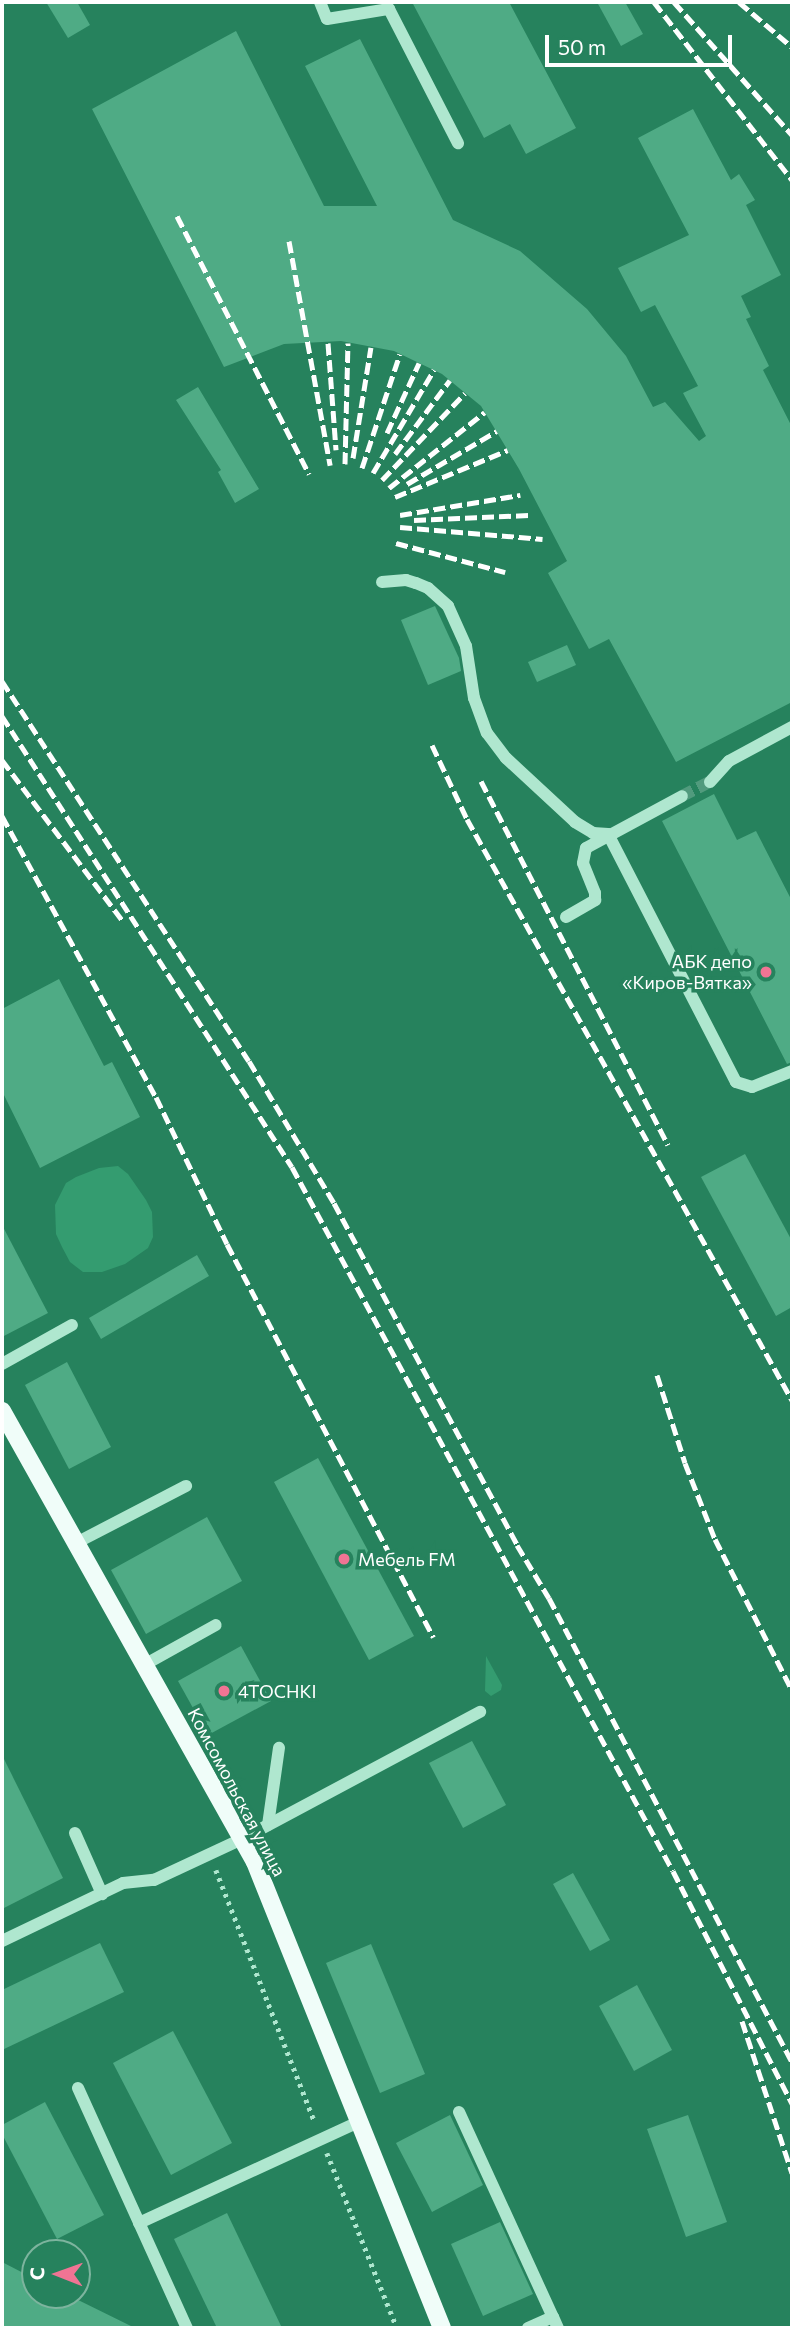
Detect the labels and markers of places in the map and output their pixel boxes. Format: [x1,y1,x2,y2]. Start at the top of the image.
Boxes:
place label: АБК депо «Киров-Вятка» [622,951,752,993]
marker: АБК депо «Киров-Вятка» [758,964,774,980]
place label: Мебель FM [358,1548,456,1570]
marker: Мебель FM [336,1551,352,1567]
place label: 4TOCHKI [238,1680,317,1702]
marker: 4TOCHKI [216,1683,232,1699]

